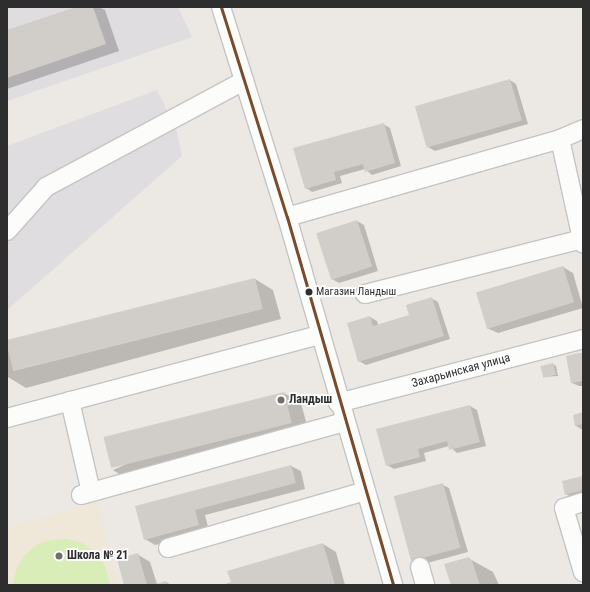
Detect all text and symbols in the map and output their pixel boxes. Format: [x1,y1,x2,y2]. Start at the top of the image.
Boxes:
place label: Магазин Ландыш [316,285,396,299]
marker: Магазин Ландыш [304,287,314,297]
street label: Захарьинская улица [410,351,512,391]
place label: Ландыш [289,393,332,407]
marker: Ландыш [276,395,286,405]
place label: Школа № 21 [67,549,128,563]
marker: Школа № 21 [54,551,64,561]

